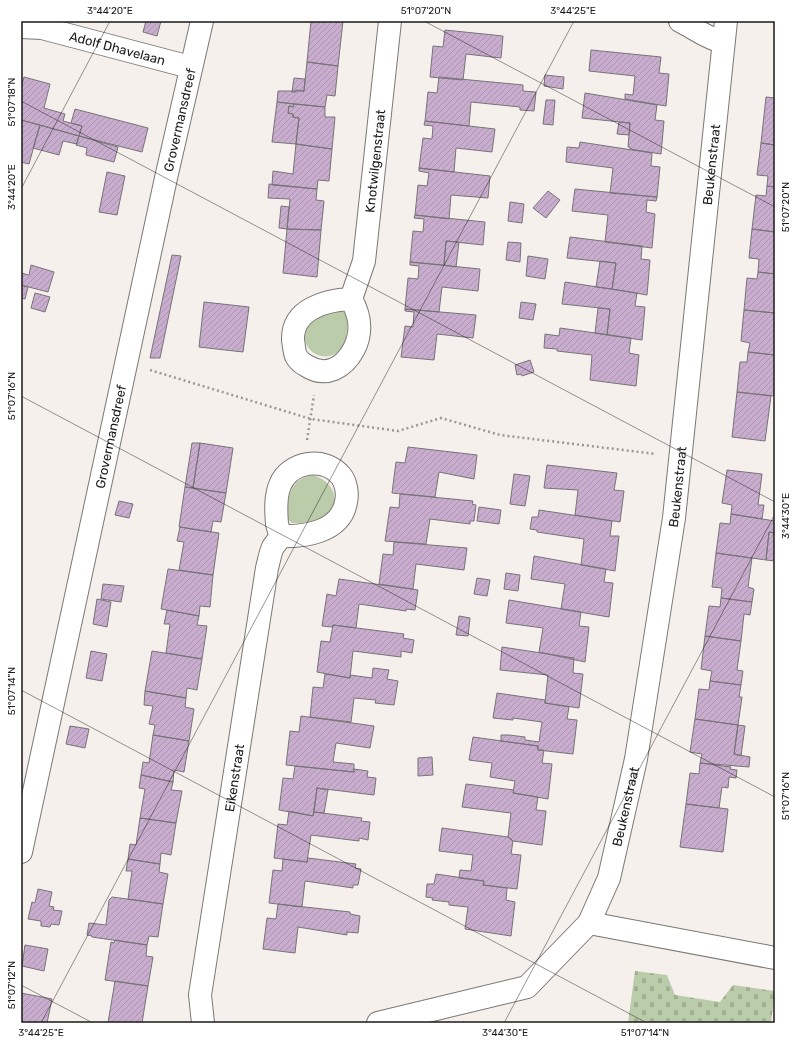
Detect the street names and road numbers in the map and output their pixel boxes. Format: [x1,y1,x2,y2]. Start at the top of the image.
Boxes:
street label: Adolf Dhavelaan [68,28,167,68]
street label: Grovermansdreef [160,67,198,173]
street label: Knotwilgenstraat [362,109,388,213]
street label: Beukenstraat [699,123,723,206]
street label: Grovermansdreef [92,383,129,490]
street label: Beukenstraat [665,446,689,528]
street label: Eikenstraat [221,743,247,813]
street label: Beukenstraat [609,765,642,848]

